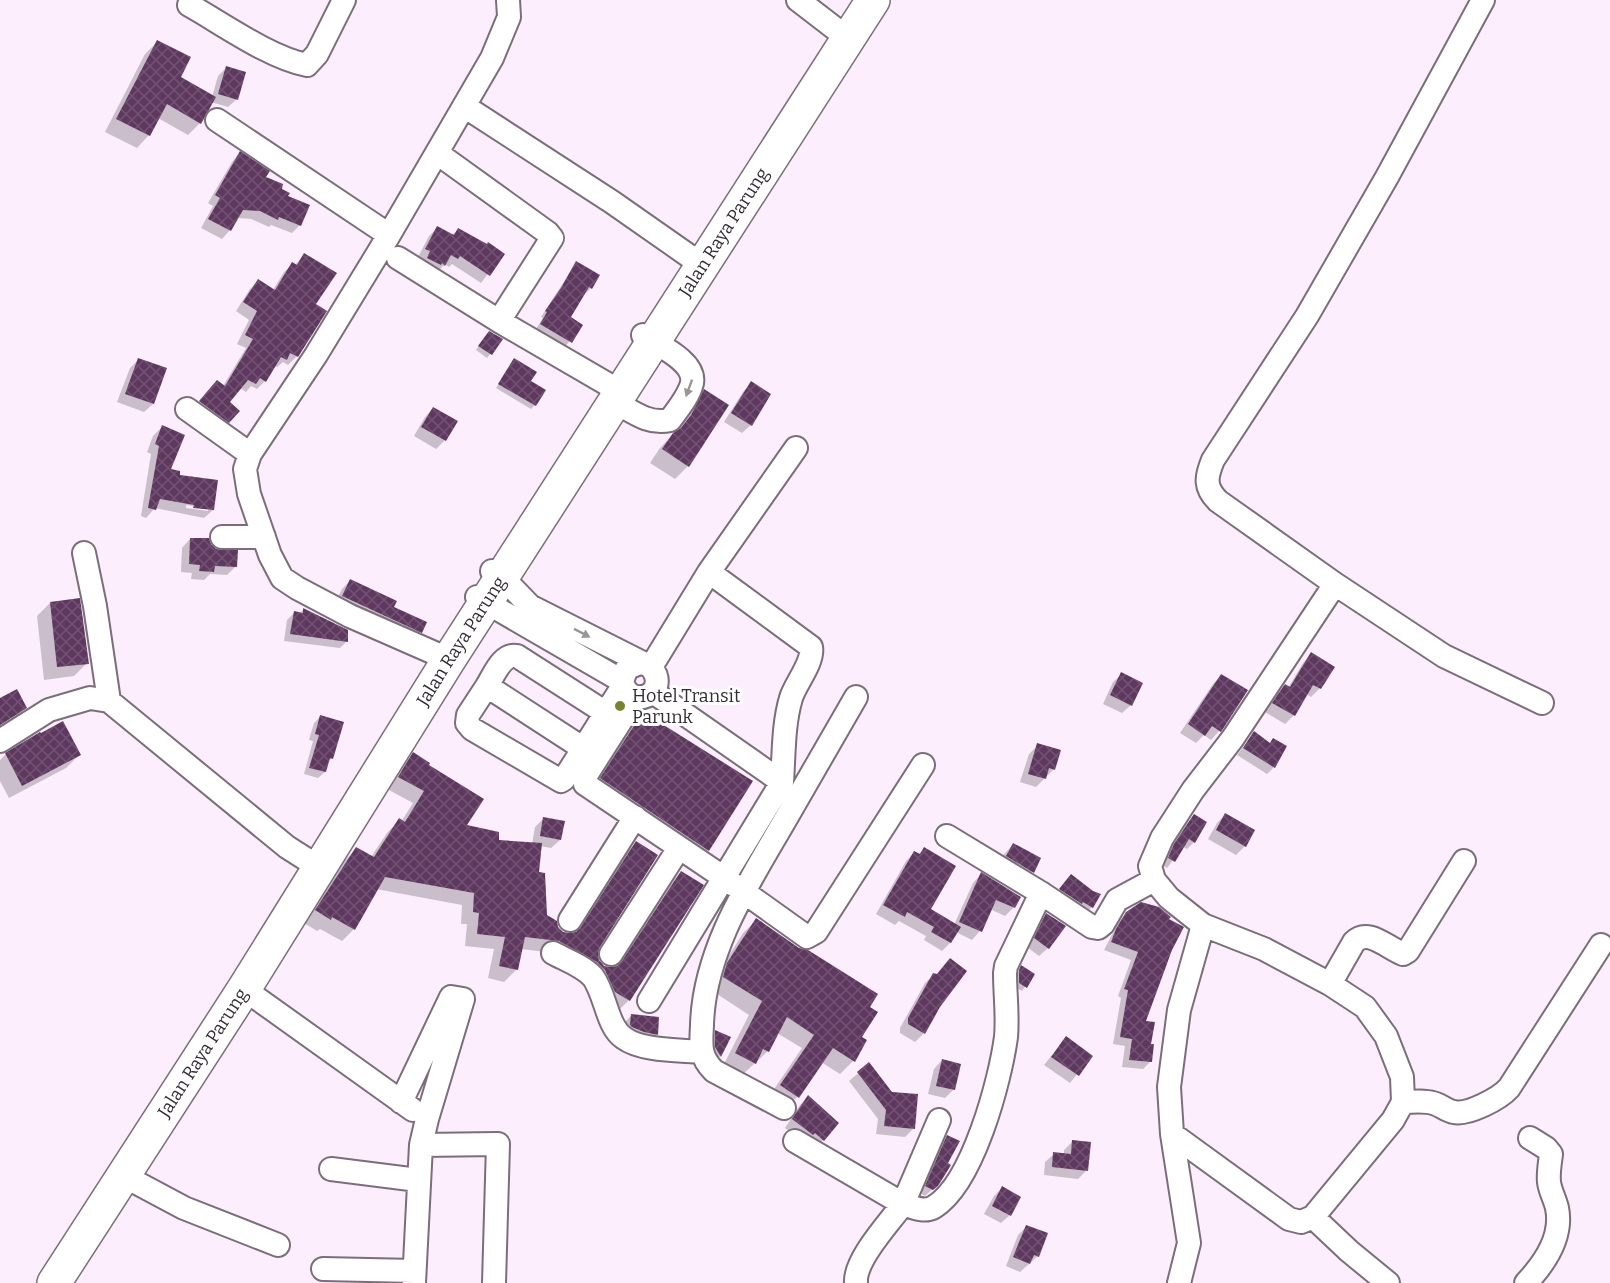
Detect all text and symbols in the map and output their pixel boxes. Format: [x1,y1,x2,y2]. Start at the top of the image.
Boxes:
street label: Jalan Raya Parung [673,163,773,302]
one-way arrow [683,380,693,398]
street label: Jalan Raya Parung [411,572,510,711]
one-way arrow [573,627,591,637]
place label: Hotel Transit Parunk [632,685,741,728]
marker: Hotel Transit Parunk [613,699,627,713]
street label: Jalan Raya Parung [152,984,253,1122]

